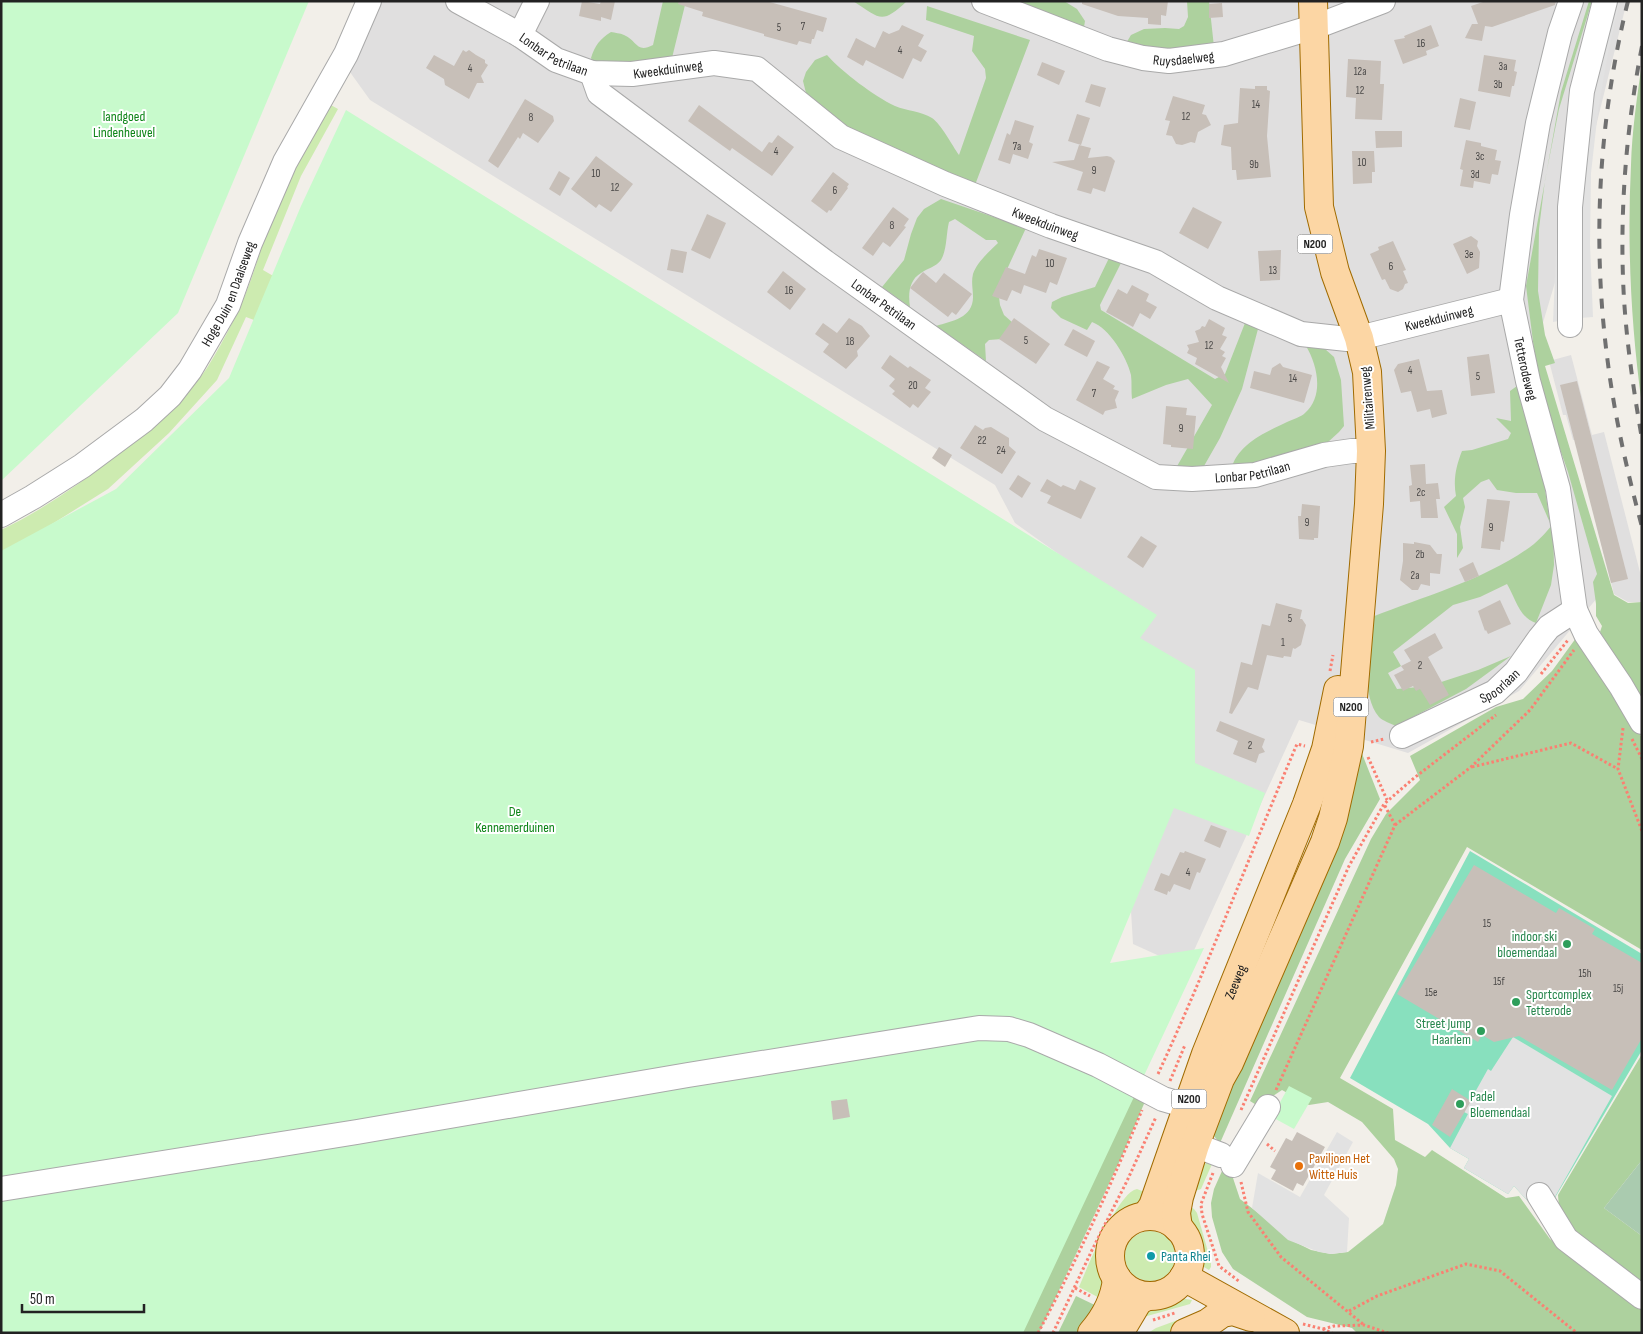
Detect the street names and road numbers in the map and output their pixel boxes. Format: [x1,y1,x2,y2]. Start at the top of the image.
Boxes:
street label: Lonbar Petrilaan [516,29,590,80]
street label: Ruysdaelweg [1152,47,1216,70]
street label: Kweekduinweg [632,57,704,83]
street label: Kweekduinweg [1010,203,1081,244]
road number: N200 [1298,234,1332,253]
street label: Hoge Duin en Daalseweg [198,238,259,349]
street label: Lonbar Petrilaan [848,276,920,334]
street label: Kweekduinweg [1403,302,1475,335]
street label: Tetterodeweg [1510,336,1541,403]
street label: Militairenweg [1356,365,1379,430]
street label: Lonbar Petrilaan [1214,457,1292,487]
street label: Spoorlaan [1477,665,1523,707]
road number: N200 [1334,698,1368,716]
street label: Zeeweg [1221,962,1250,1002]
road number: N200 [1172,1090,1206,1108]

